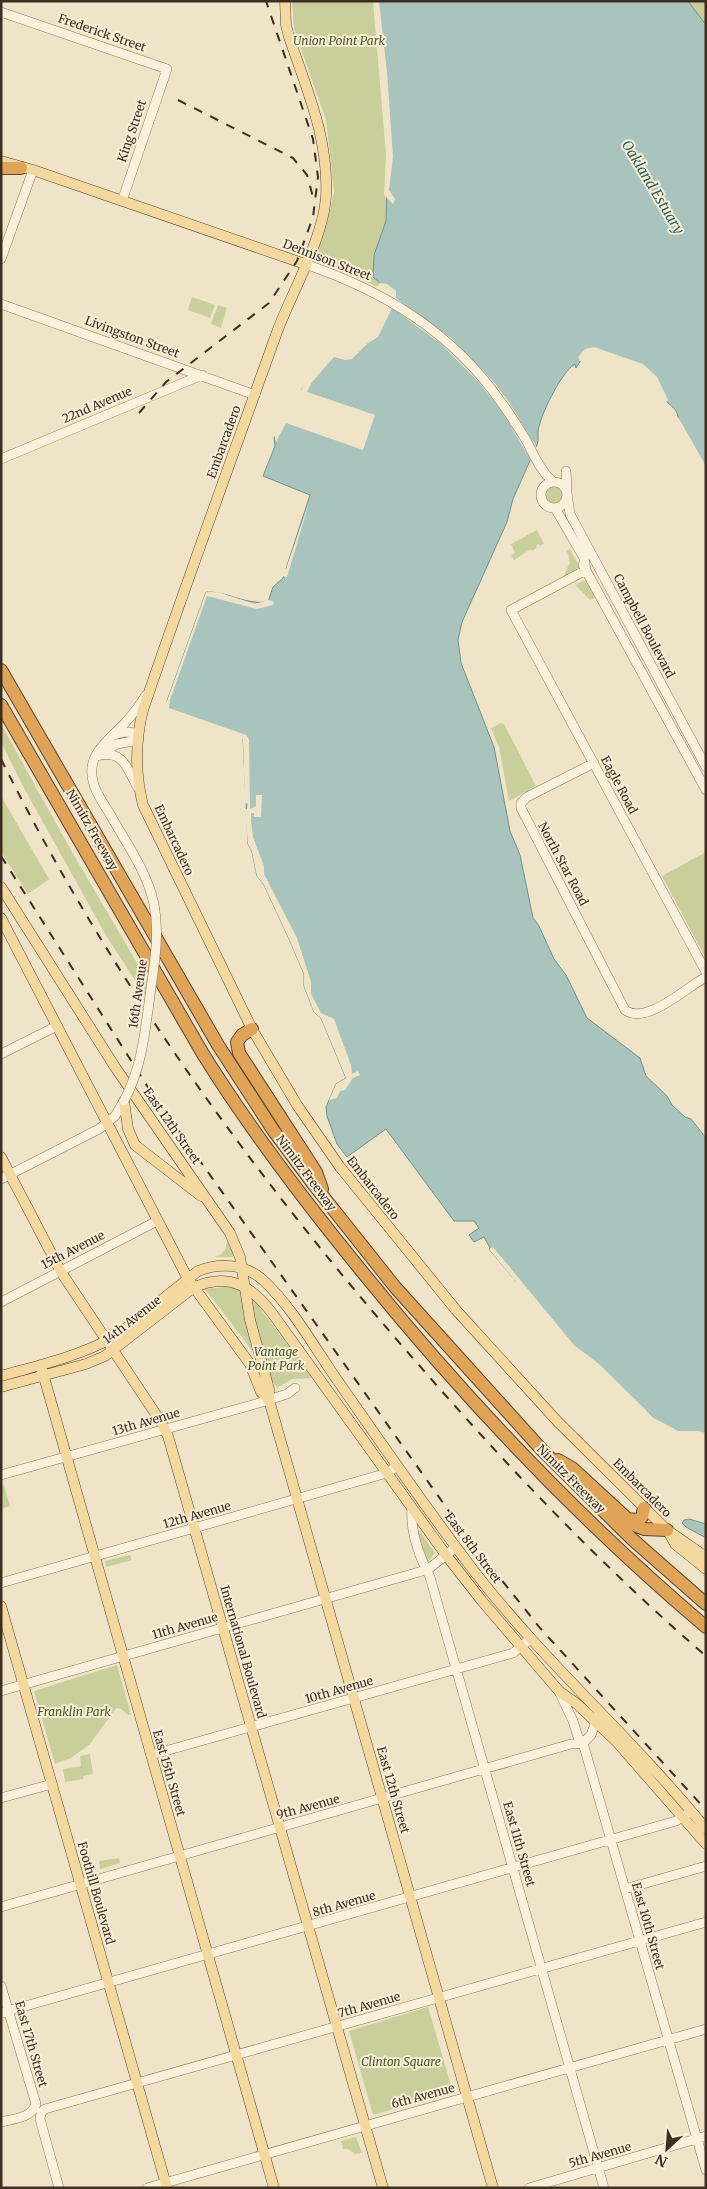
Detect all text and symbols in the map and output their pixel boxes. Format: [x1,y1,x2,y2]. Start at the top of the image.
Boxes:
street label: Frederick Street [56,10,148,55]
park label: Union Point Park [293,33,385,48]
street label: King Street [114,97,149,164]
water label: Oakland Estuary [618,137,688,238]
street label: Dennison Street [281,236,374,283]
street label: Livingston Street [83,313,182,361]
street label: 22nd Avenue [60,383,134,426]
street label: Embarcadero [203,403,244,480]
street label: Campbell Boulevard [611,571,678,680]
street label: Eagle Road [598,753,641,816]
street label: Nimitz Freeway [63,787,122,873]
street label: Embarcadero [152,802,197,878]
street label: North Star Road [535,819,592,908]
street label: 16th Avenue [125,958,150,1029]
street label: East 12th Street [140,1085,205,1167]
street label: Nimitz Freeway [273,1132,340,1214]
street label: Embarcadero [344,1153,403,1222]
street label: 15th Avenue [39,1227,107,1272]
street label: 14th Avenue [100,1292,164,1347]
park label: Vantage Point Park [248,1344,305,1373]
street label: 13th Avenue [110,1405,181,1438]
street label: Nimitz Freeway [534,1441,609,1516]
street label: Embarcadero [610,1455,675,1520]
street label: 12th Avenue [161,1498,232,1531]
street label: East 8th Street [442,1509,505,1586]
street label: International Boulevard [217,1584,270,1720]
street label: 11th Avenue [150,1609,219,1642]
street label: 10th Avenue [303,1673,375,1706]
park label: Franklin Park [36,1704,111,1719]
street label: East 15th Street [150,1728,189,1818]
street label: East 12th Street [374,1745,413,1835]
street label: 9th Avenue [275,1791,341,1822]
street label: East 11th Street [500,1800,539,1888]
street label: Foothill Boulevard [75,1840,118,1946]
street label: East 10th Street [629,1880,668,1972]
street label: 8th Avenue [311,1887,377,1920]
street label: 7th Avenue [336,1988,402,2021]
street label: East 17th Street [12,1999,51,2089]
park label: Clinton Square [361,2054,441,2069]
street label: 6th Avenue [390,2080,456,2111]
north arrow [642,2124,692,2174]
street label: 5th Avenue [567,2138,633,2171]
text: N [652,2150,670,2171]

